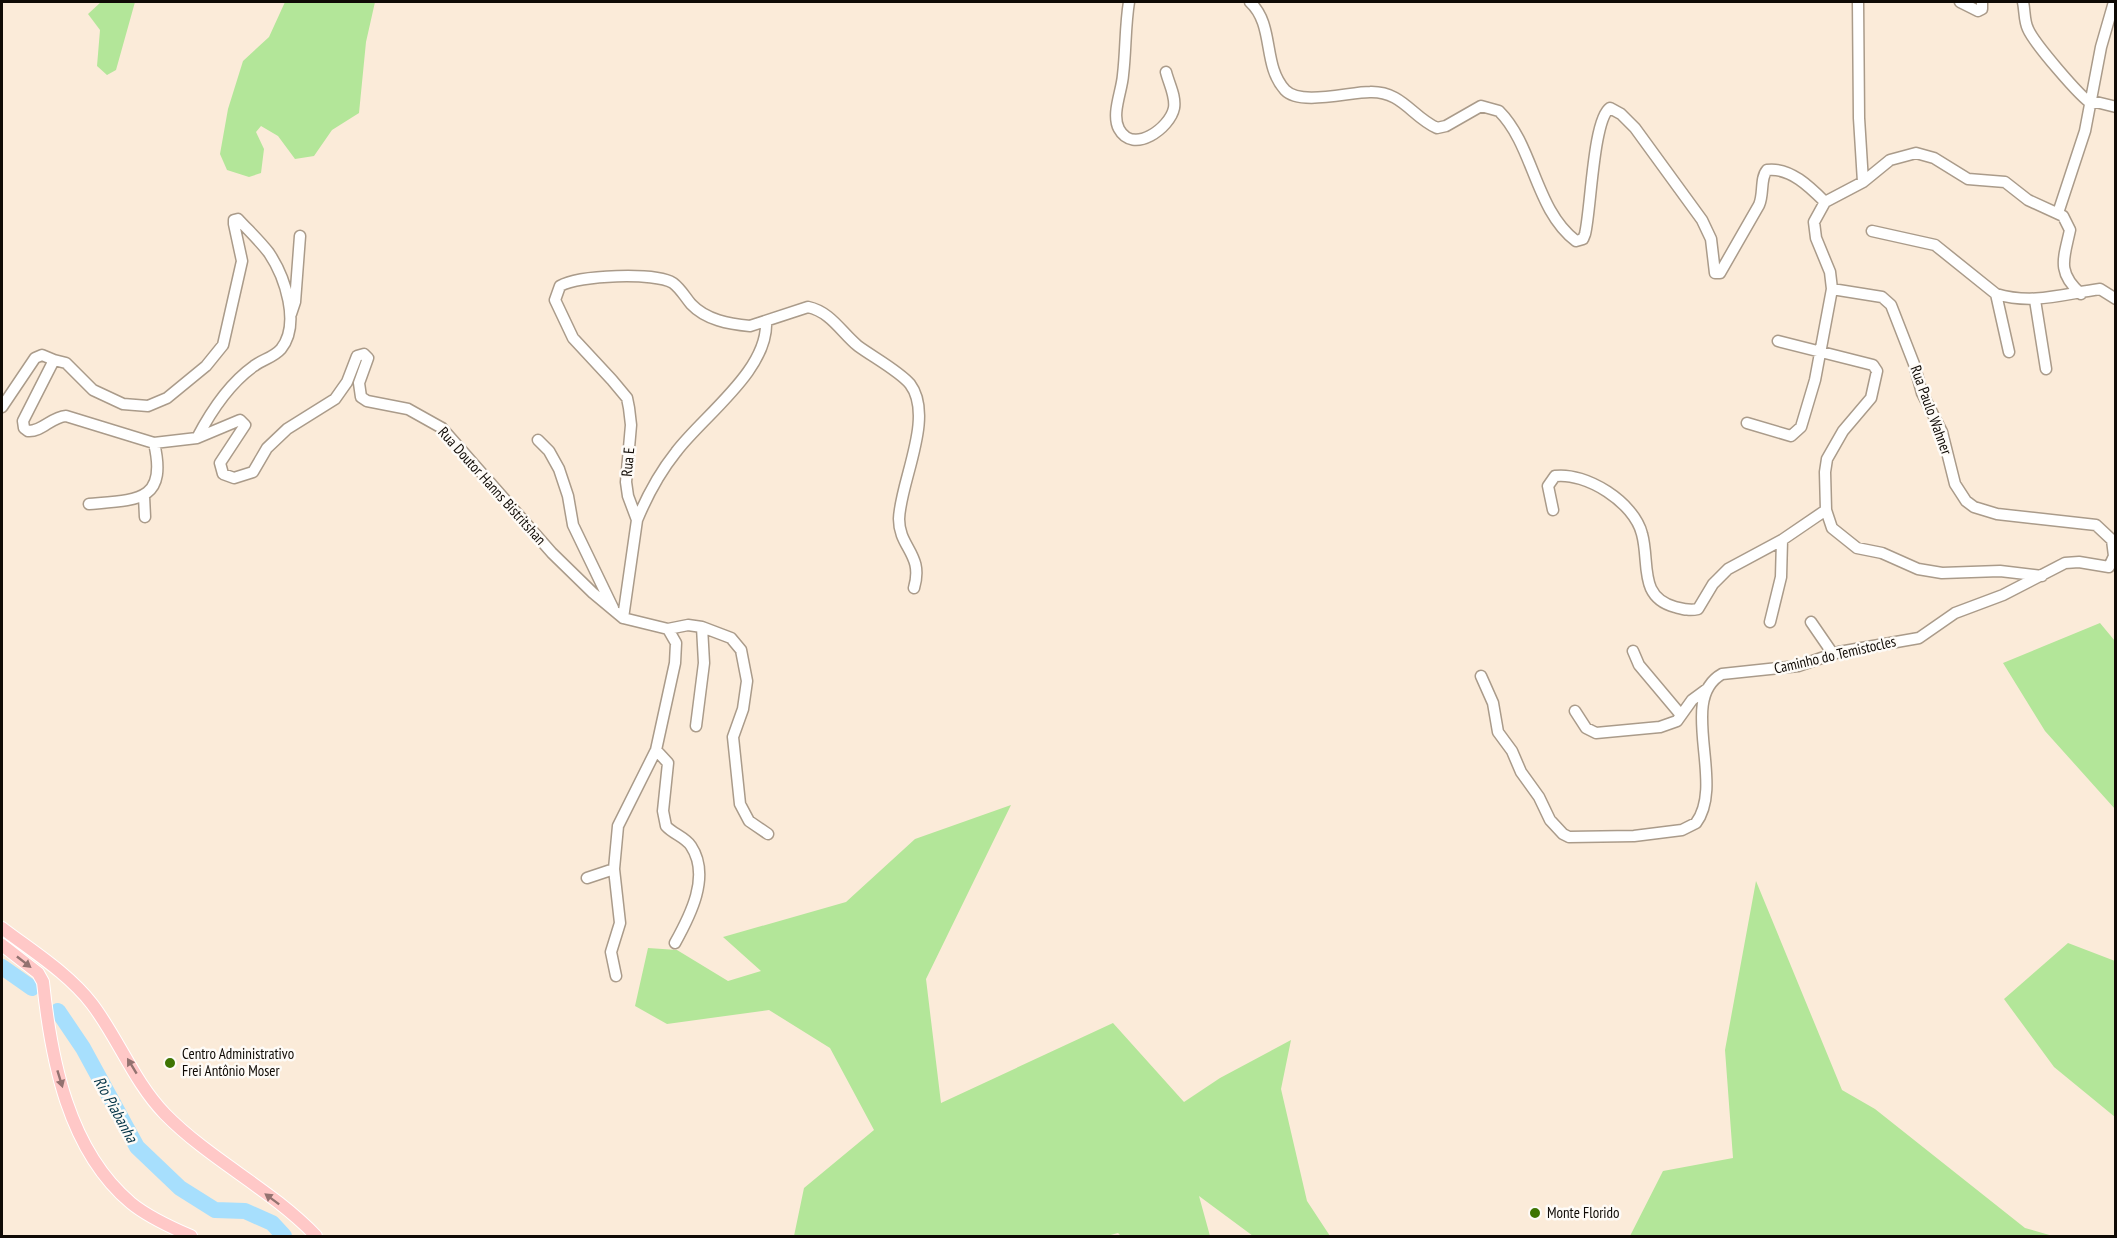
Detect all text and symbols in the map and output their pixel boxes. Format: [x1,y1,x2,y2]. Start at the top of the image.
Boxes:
street label: Rua Paulo Wahner [1907,363,1957,458]
street label: Rua Doutor Hanns Bistritshan [434,423,550,549]
street label: Rua E [617,447,638,477]
street label: Caminho do Temistocles [1772,631,1898,678]
one-way arrow [16,956,31,968]
place label: Centro Administrativo Frei Antônio Moser [182,1044,294,1080]
marker: Centro Administrativo Frei Antônio Moser [163,1056,177,1070]
one-way arrow [126,1058,137,1074]
one-way arrow [56,1070,65,1088]
water label: Rio Piabanha [90,1073,143,1147]
one-way arrow [264,1193,280,1205]
place label: Monte Florido [1547,1203,1620,1222]
marker: Monte Florido [1528,1206,1542,1220]

